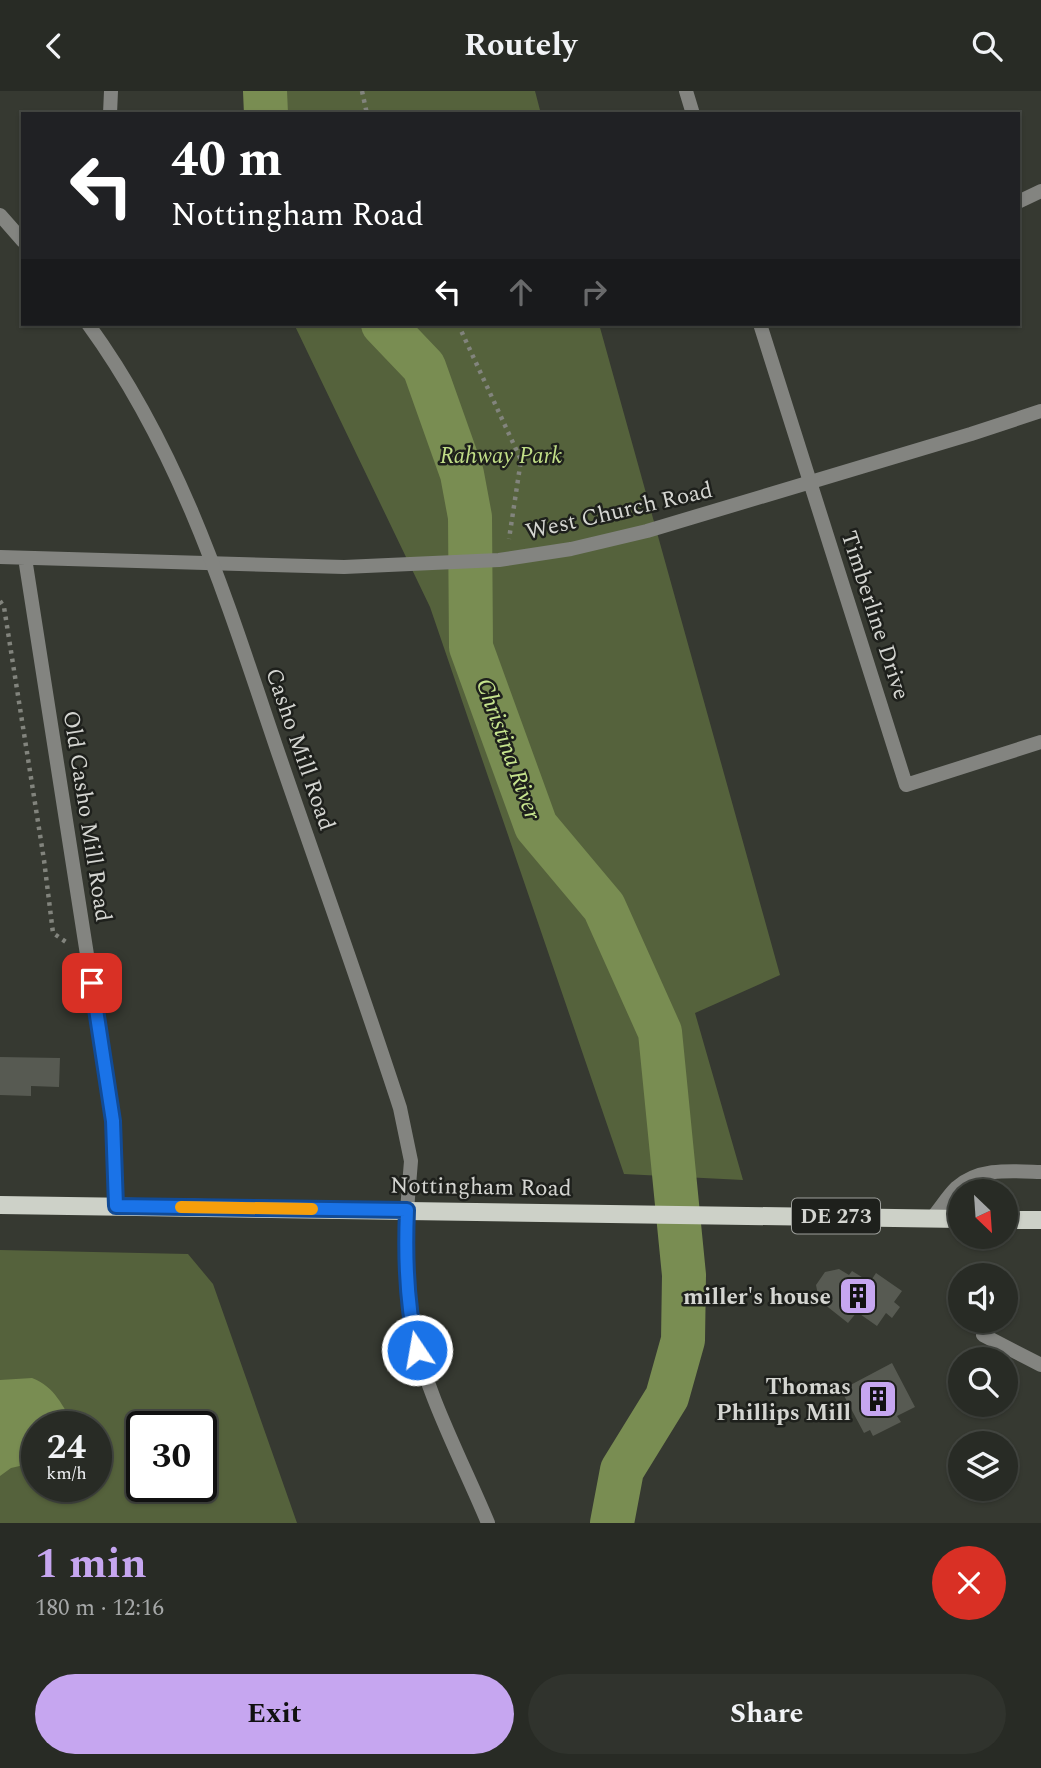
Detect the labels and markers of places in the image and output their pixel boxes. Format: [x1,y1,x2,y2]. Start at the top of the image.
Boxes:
pin [62,953,122,1013]
building icon: miller's house [837,1275,879,1317]
place label: miller's house [683,1280,831,1315]
place label: Thomas Phillips Mill [716,1370,851,1431]
building icon: Thomas Phillips Mill [857,1378,899,1420]

